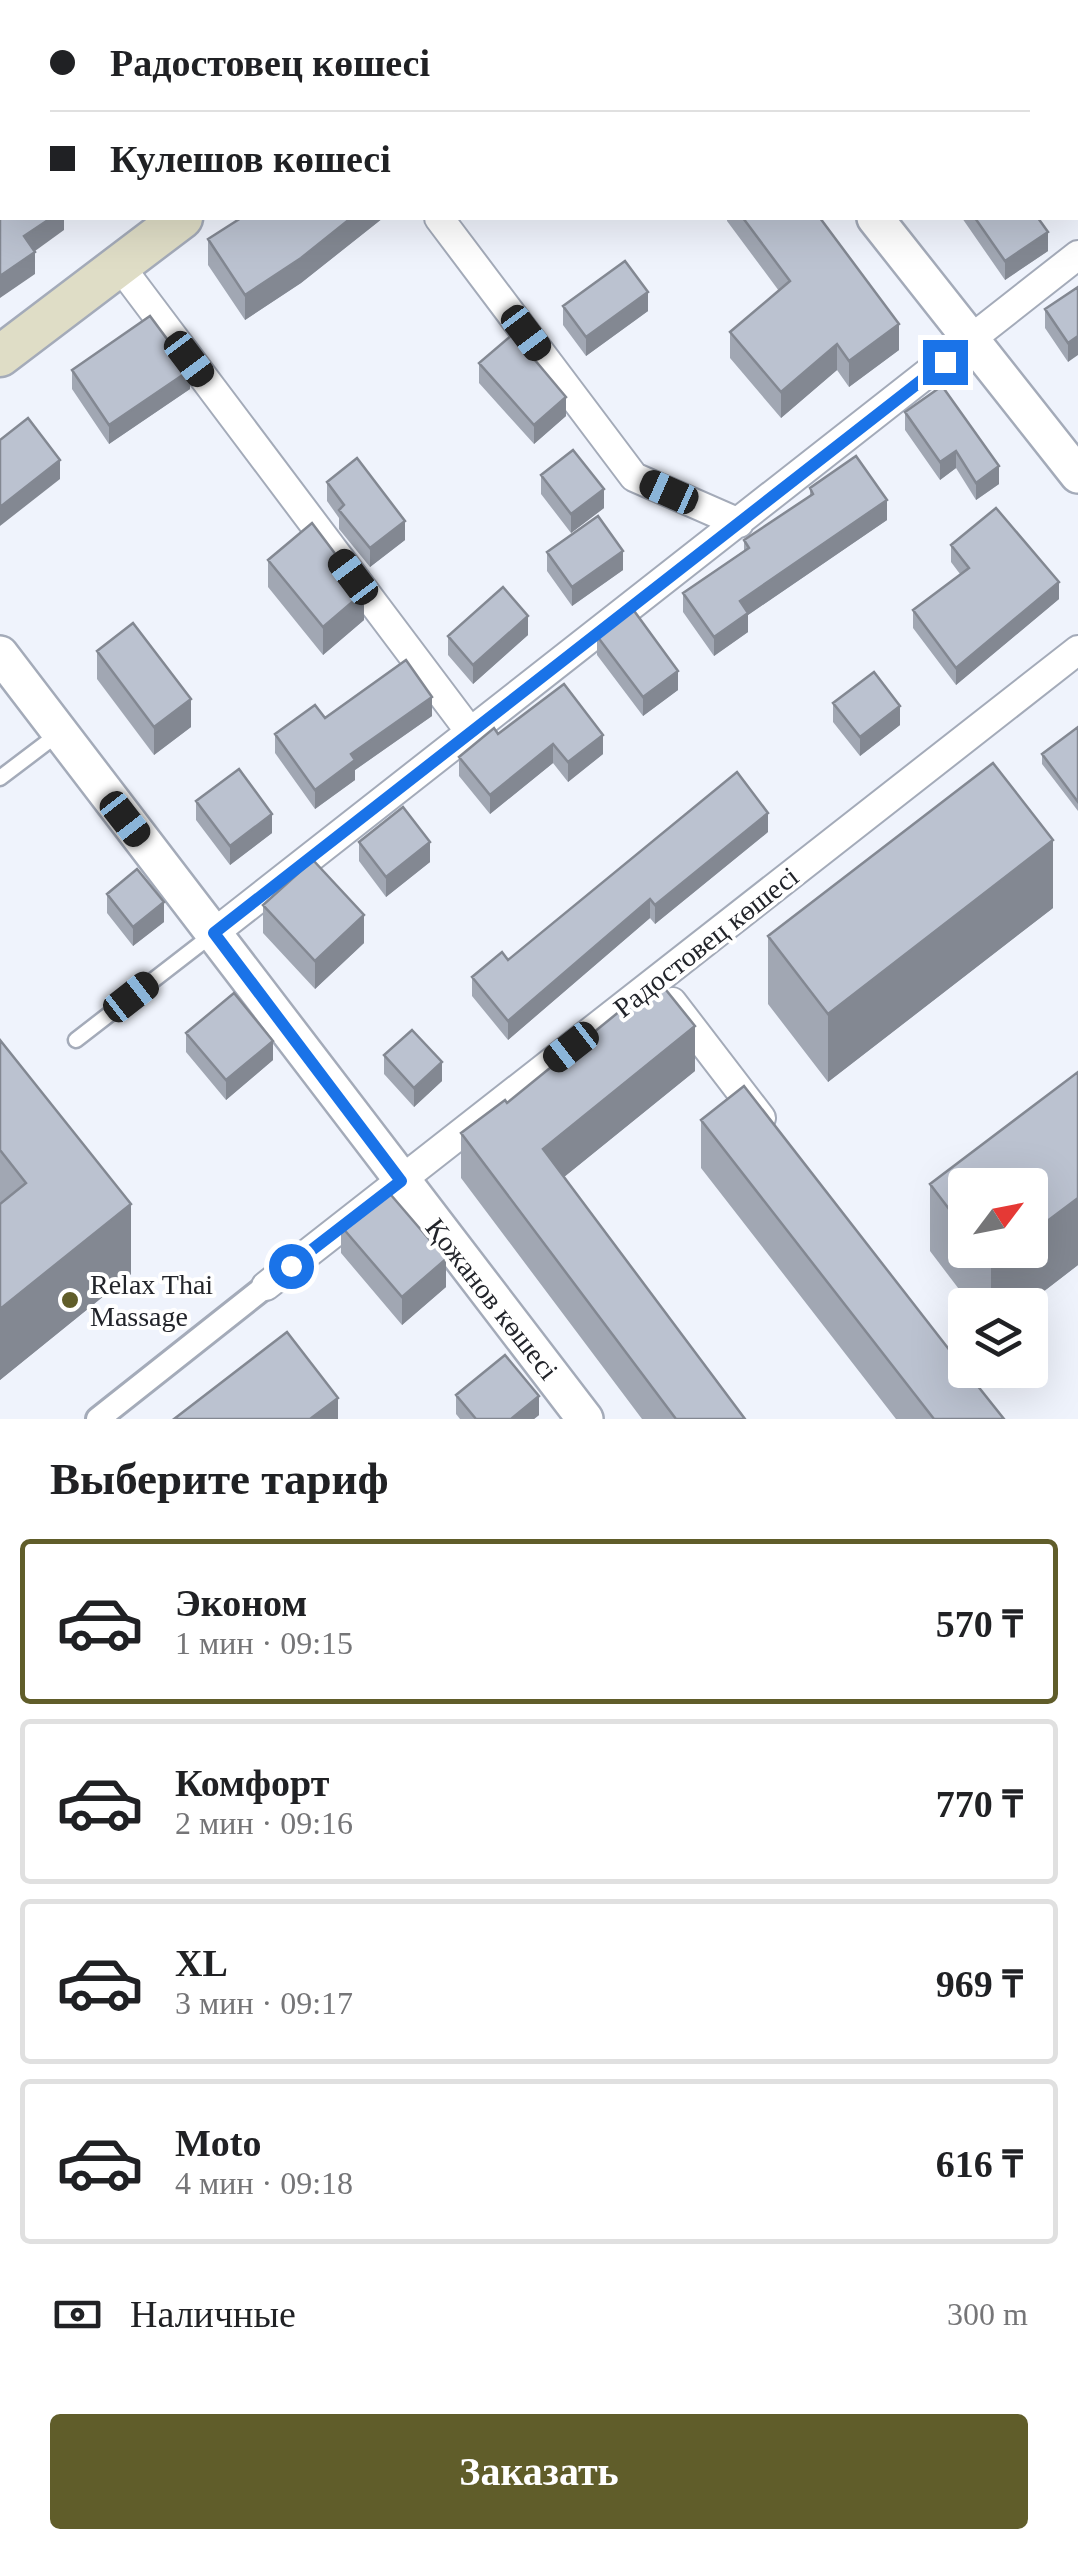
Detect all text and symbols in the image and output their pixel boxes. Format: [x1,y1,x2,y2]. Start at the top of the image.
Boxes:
text: Радостовец көшесі [110,42,430,84]
text: Кулешов көшесі [110,138,391,180]
car [496,300,556,366]
car [159,326,219,392]
route end [923,340,968,385]
car [635,466,703,518]
car [323,544,383,610]
car [95,786,155,852]
street label: Радостовец көшесі [608,860,804,1024]
car [98,967,164,1027]
car [538,1017,604,1077]
north arrow [948,1168,1048,1268]
map controls [948,1168,1048,1388]
street label: Қожанов көшесі [420,1212,565,1386]
route start [269,1244,314,1289]
place label: Relax Thai Massage [90,1269,213,1332]
button: layers [948,1288,1048,1388]
marker: Relax Thai Massage [59,1289,81,1311]
text: Выберите тариф [50,1454,389,1504]
icon: car [55,1577,145,1667]
text: Эконом [175,1582,307,1624]
text: 570 ₸ [936,1603,1023,1645]
text: 1 мин · 09:15 [175,1625,353,1661]
icon: car [55,1757,145,1847]
text: Комфорт [175,1762,329,1804]
text: 770 ₸ [936,1783,1023,1825]
text: 2 мин · 09:16 [175,1805,353,1841]
icon: car [55,1937,145,2027]
text: XL [175,1942,228,1984]
text: 969 ₸ [936,1963,1023,2005]
text: 3 мин · 09:17 [175,1985,353,2021]
icon: car [55,2117,145,2207]
text: Moto [175,2122,262,2164]
text: 616 ₸ [936,2143,1023,2185]
text: 4 мин · 09:18 [175,2165,353,2201]
icon: cash [50,2287,105,2342]
text: Наличные [130,2293,296,2335]
text: 300 m [947,2296,1028,2332]
button: Заказать [50,2414,1028,2529]

